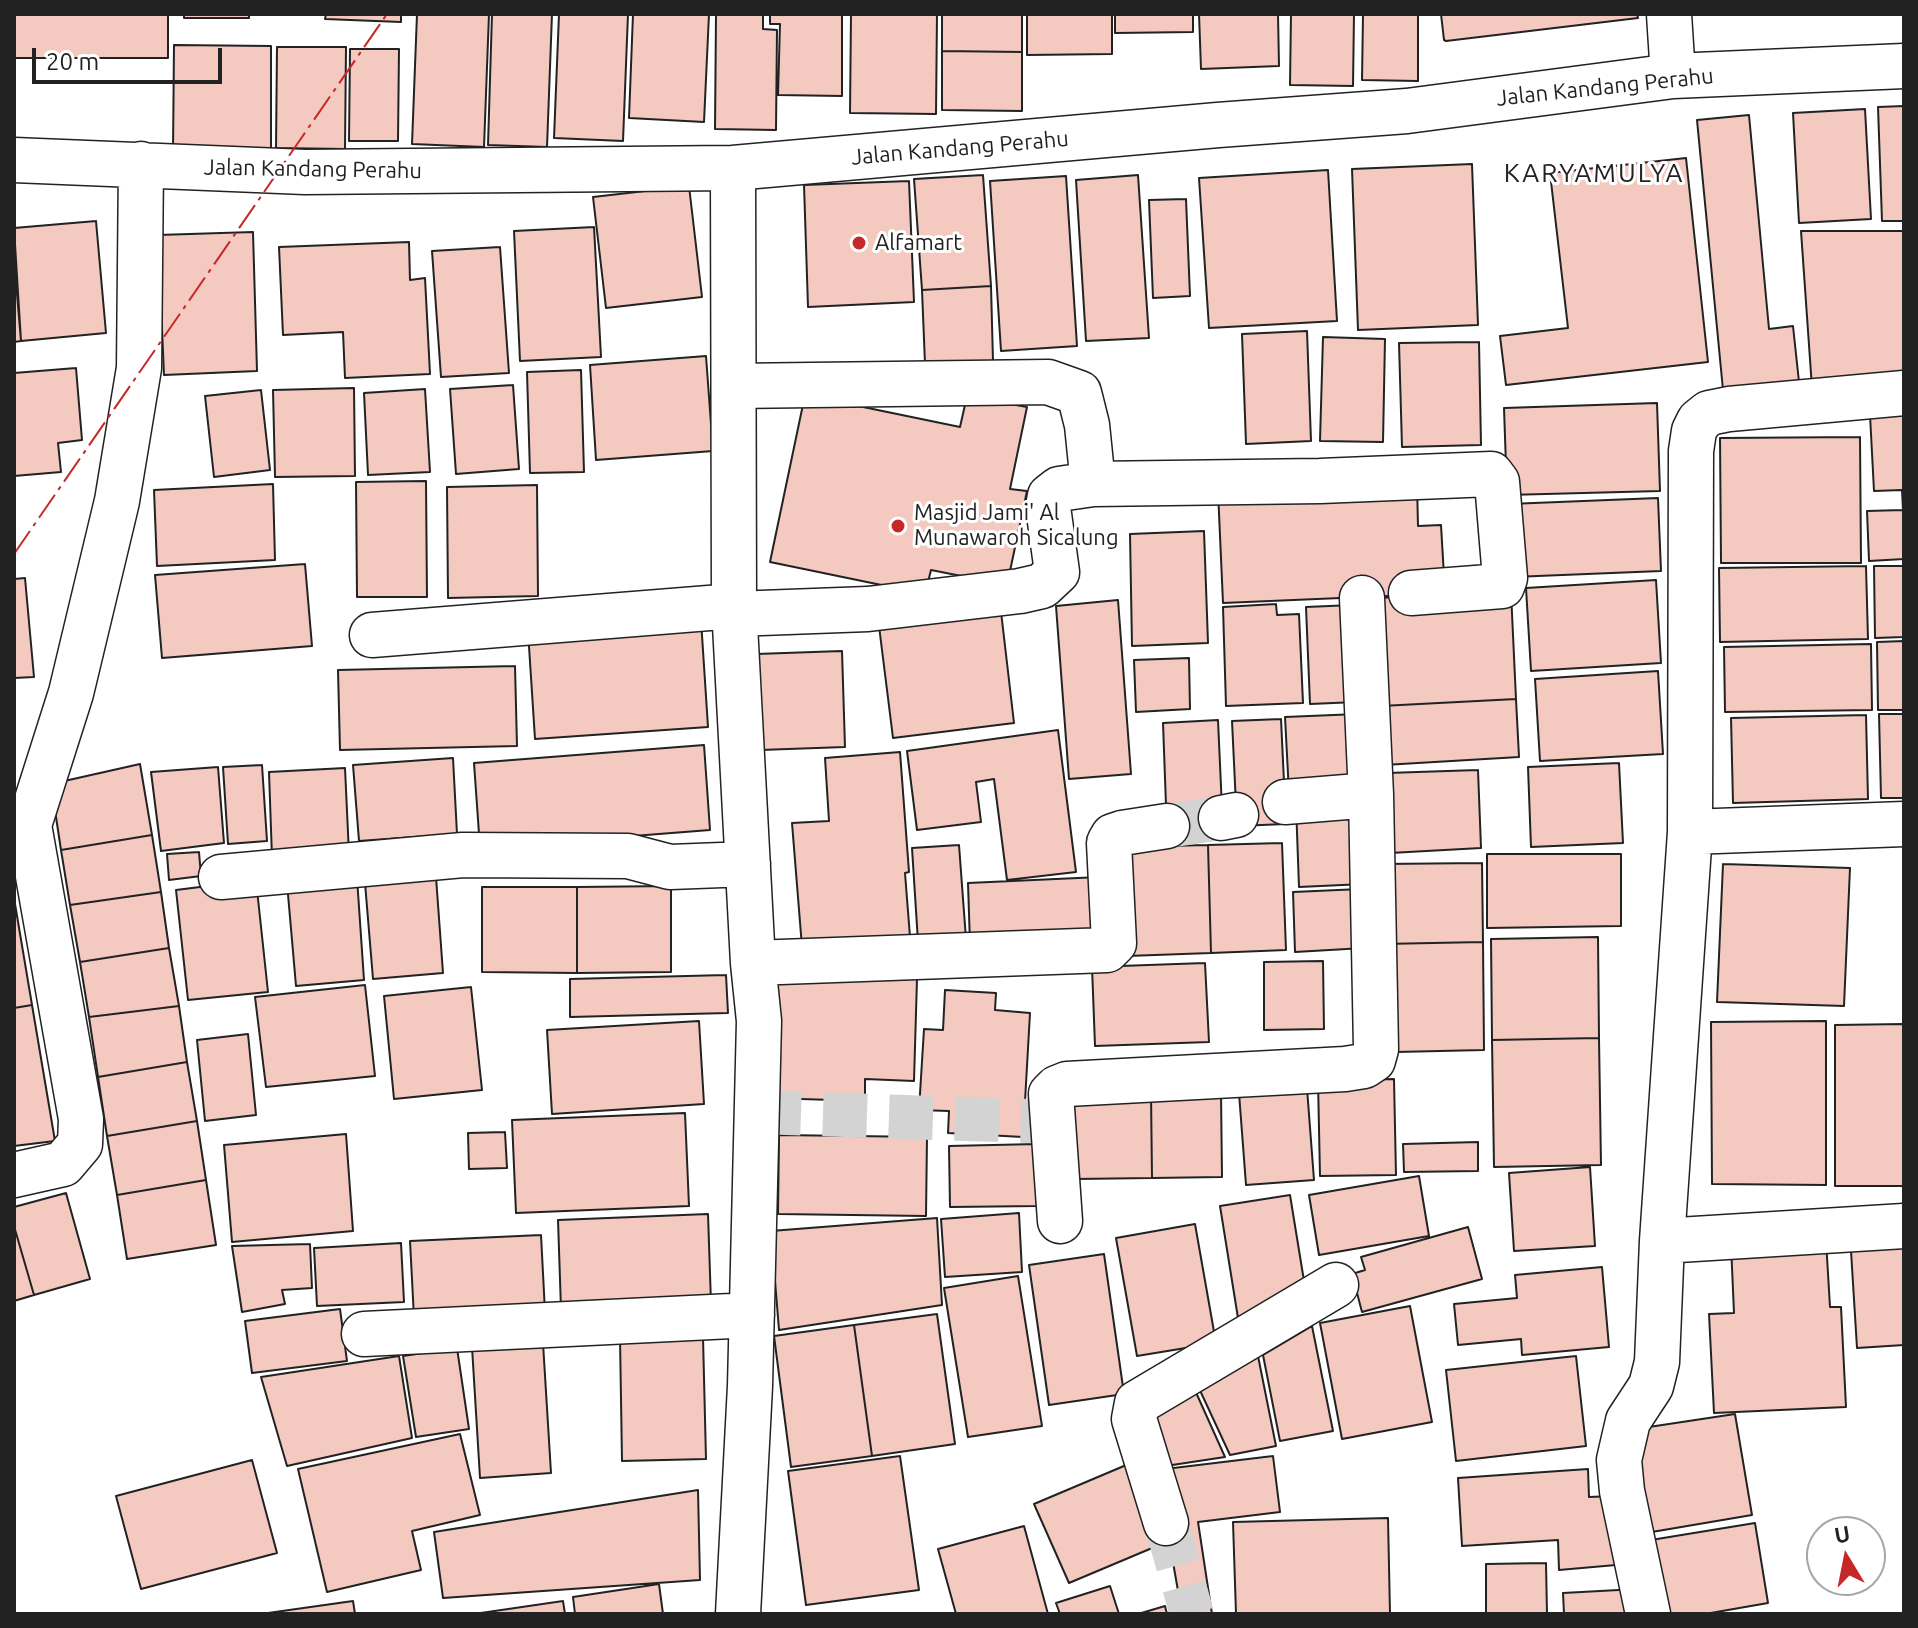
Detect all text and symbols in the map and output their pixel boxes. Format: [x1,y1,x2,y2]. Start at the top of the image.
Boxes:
scale bar [36,32,226,82]
text: 20 m [46,48,99,75]
street label: Jalan Kandang Perahu [1495,62,1715,112]
street label: Jalan Kandang Perahu [850,125,1070,171]
street label: Jalan Kandang Perahu [204,154,422,184]
district label: KARYAMULYA [1504,157,1684,189]
place label: Alfamart [875,230,962,256]
marker: Alfamart [850,234,868,252]
place label: Masjid Jami' Al Munawaroh Sicalung [914,500,1119,552]
marker: Masjid Jami' Al Munawaroh Sicalung [889,517,907,535]
north arrow [1806,1516,1886,1596]
text: U [1832,1520,1852,1547]

